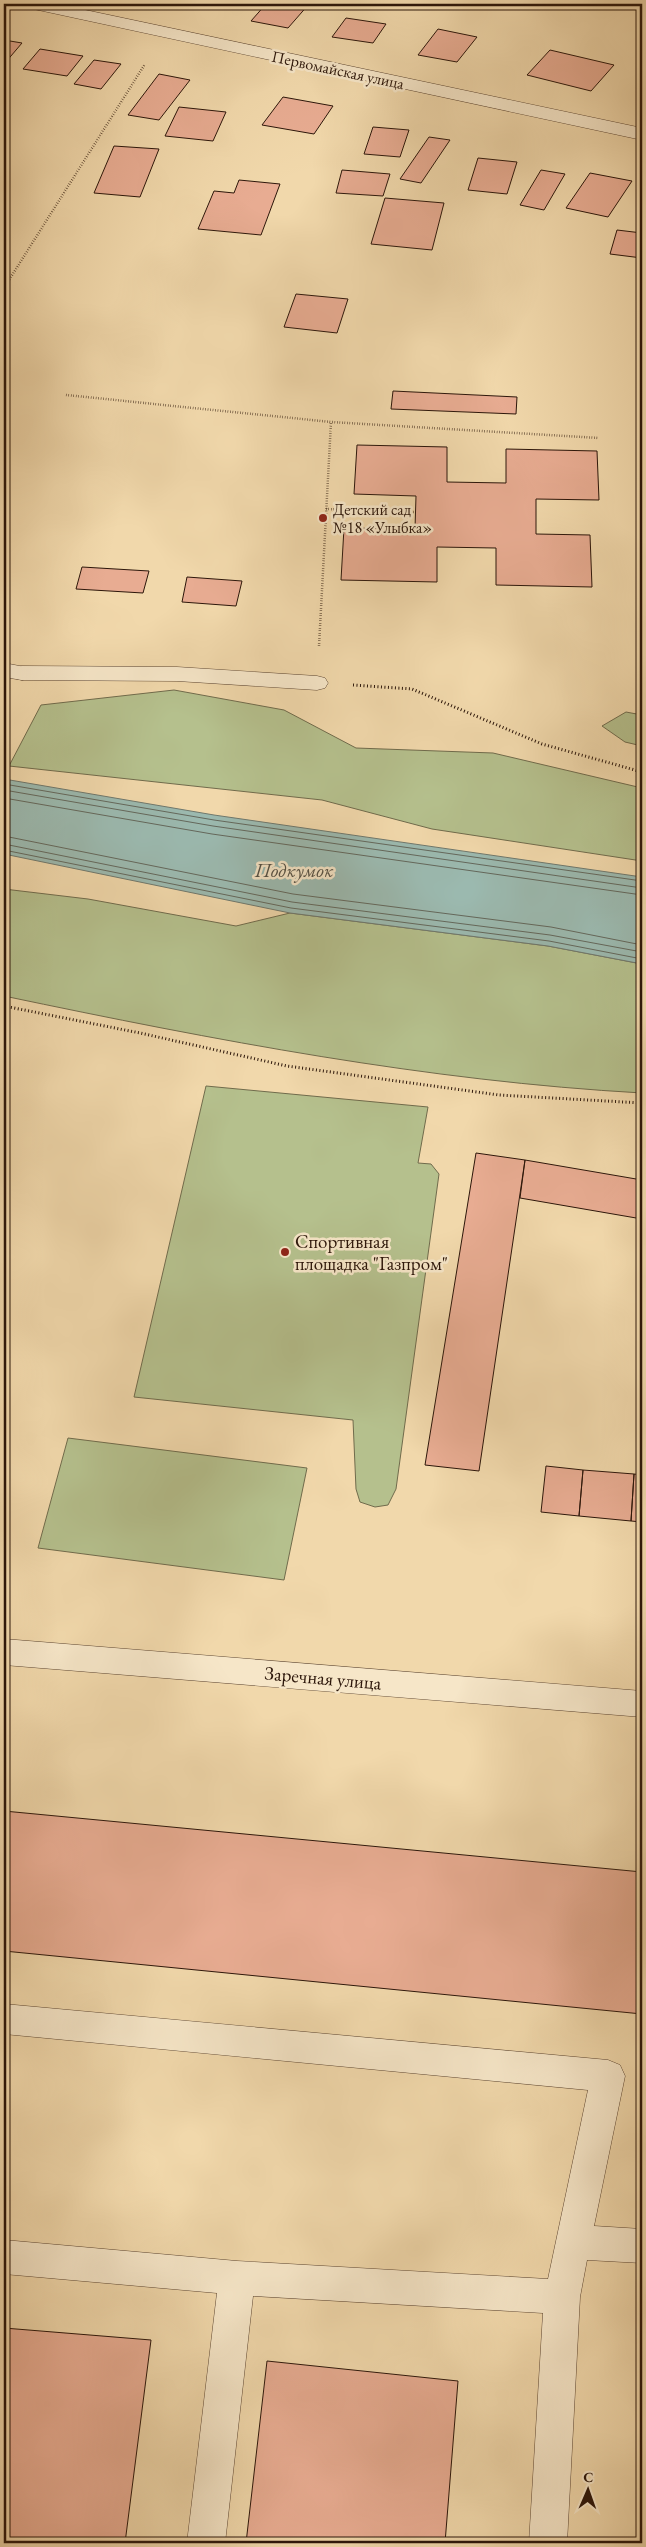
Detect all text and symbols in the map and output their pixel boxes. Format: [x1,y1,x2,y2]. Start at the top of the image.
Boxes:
street label: Первомайская улица [270,46,407,94]
place label: Детский сад №18 «Улыбка» [333,499,432,538]
marker: Детский сад №18 «Улыбка» [317,512,329,524]
water label: Подкумок [254,857,334,883]
place label: Спортивная площадка "Газпром" [295,1229,448,1276]
marker: Спортивная площадка "Газпром" [279,1246,291,1258]
street label: Заречная улица [264,1660,383,1696]
north arrow [564,2464,614,2514]
text: С [583,2468,594,2486]

